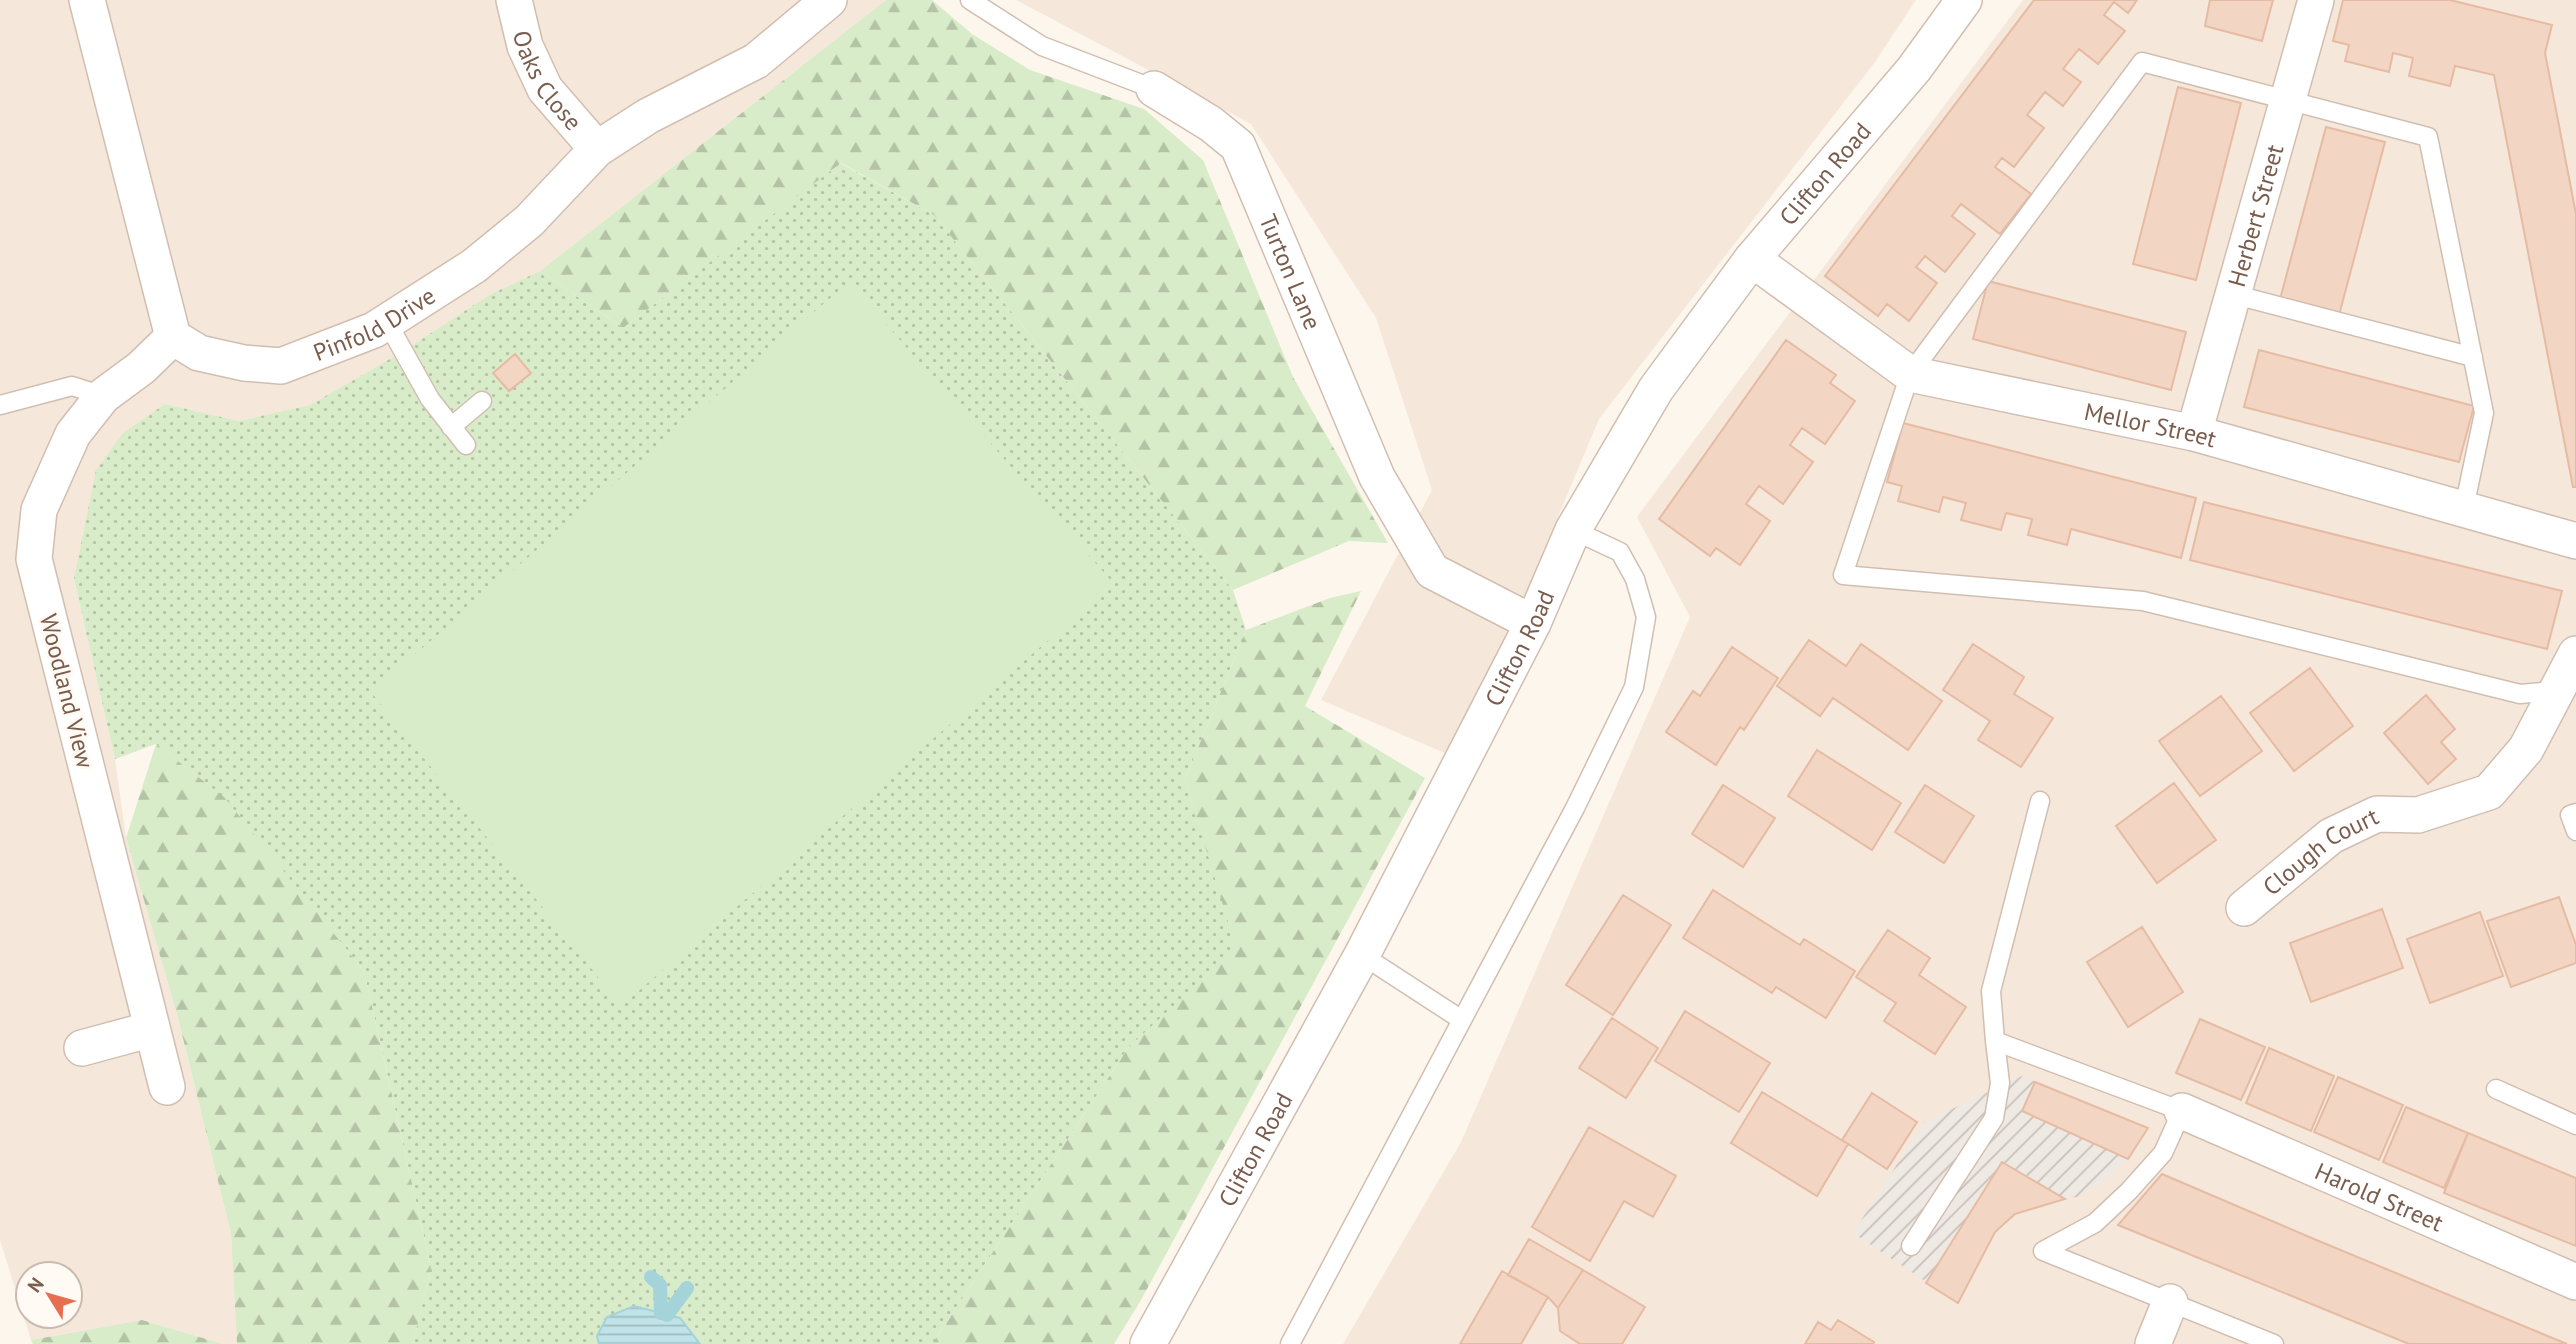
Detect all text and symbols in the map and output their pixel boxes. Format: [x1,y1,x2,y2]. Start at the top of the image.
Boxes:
street label: Oaks Close [506,27,589,136]
street label: Clifton Road [1772,116,1877,232]
street label: Herbert Street [2221,141,2290,290]
street label: Turton Lane [1253,209,1329,334]
street label: Pinfold Drive [309,280,441,368]
street label: Mellor Street [2082,395,2220,454]
street label: Clifton Road [1477,585,1561,711]
street label: Woodland View [33,611,101,772]
street label: Clough Court [2256,800,2383,902]
street label: Clifton Road [1211,1087,1299,1212]
street label: Harold Street [2310,1155,2448,1238]
north arrow [14,1260,84,1330]
text: N [22,1273,49,1297]

